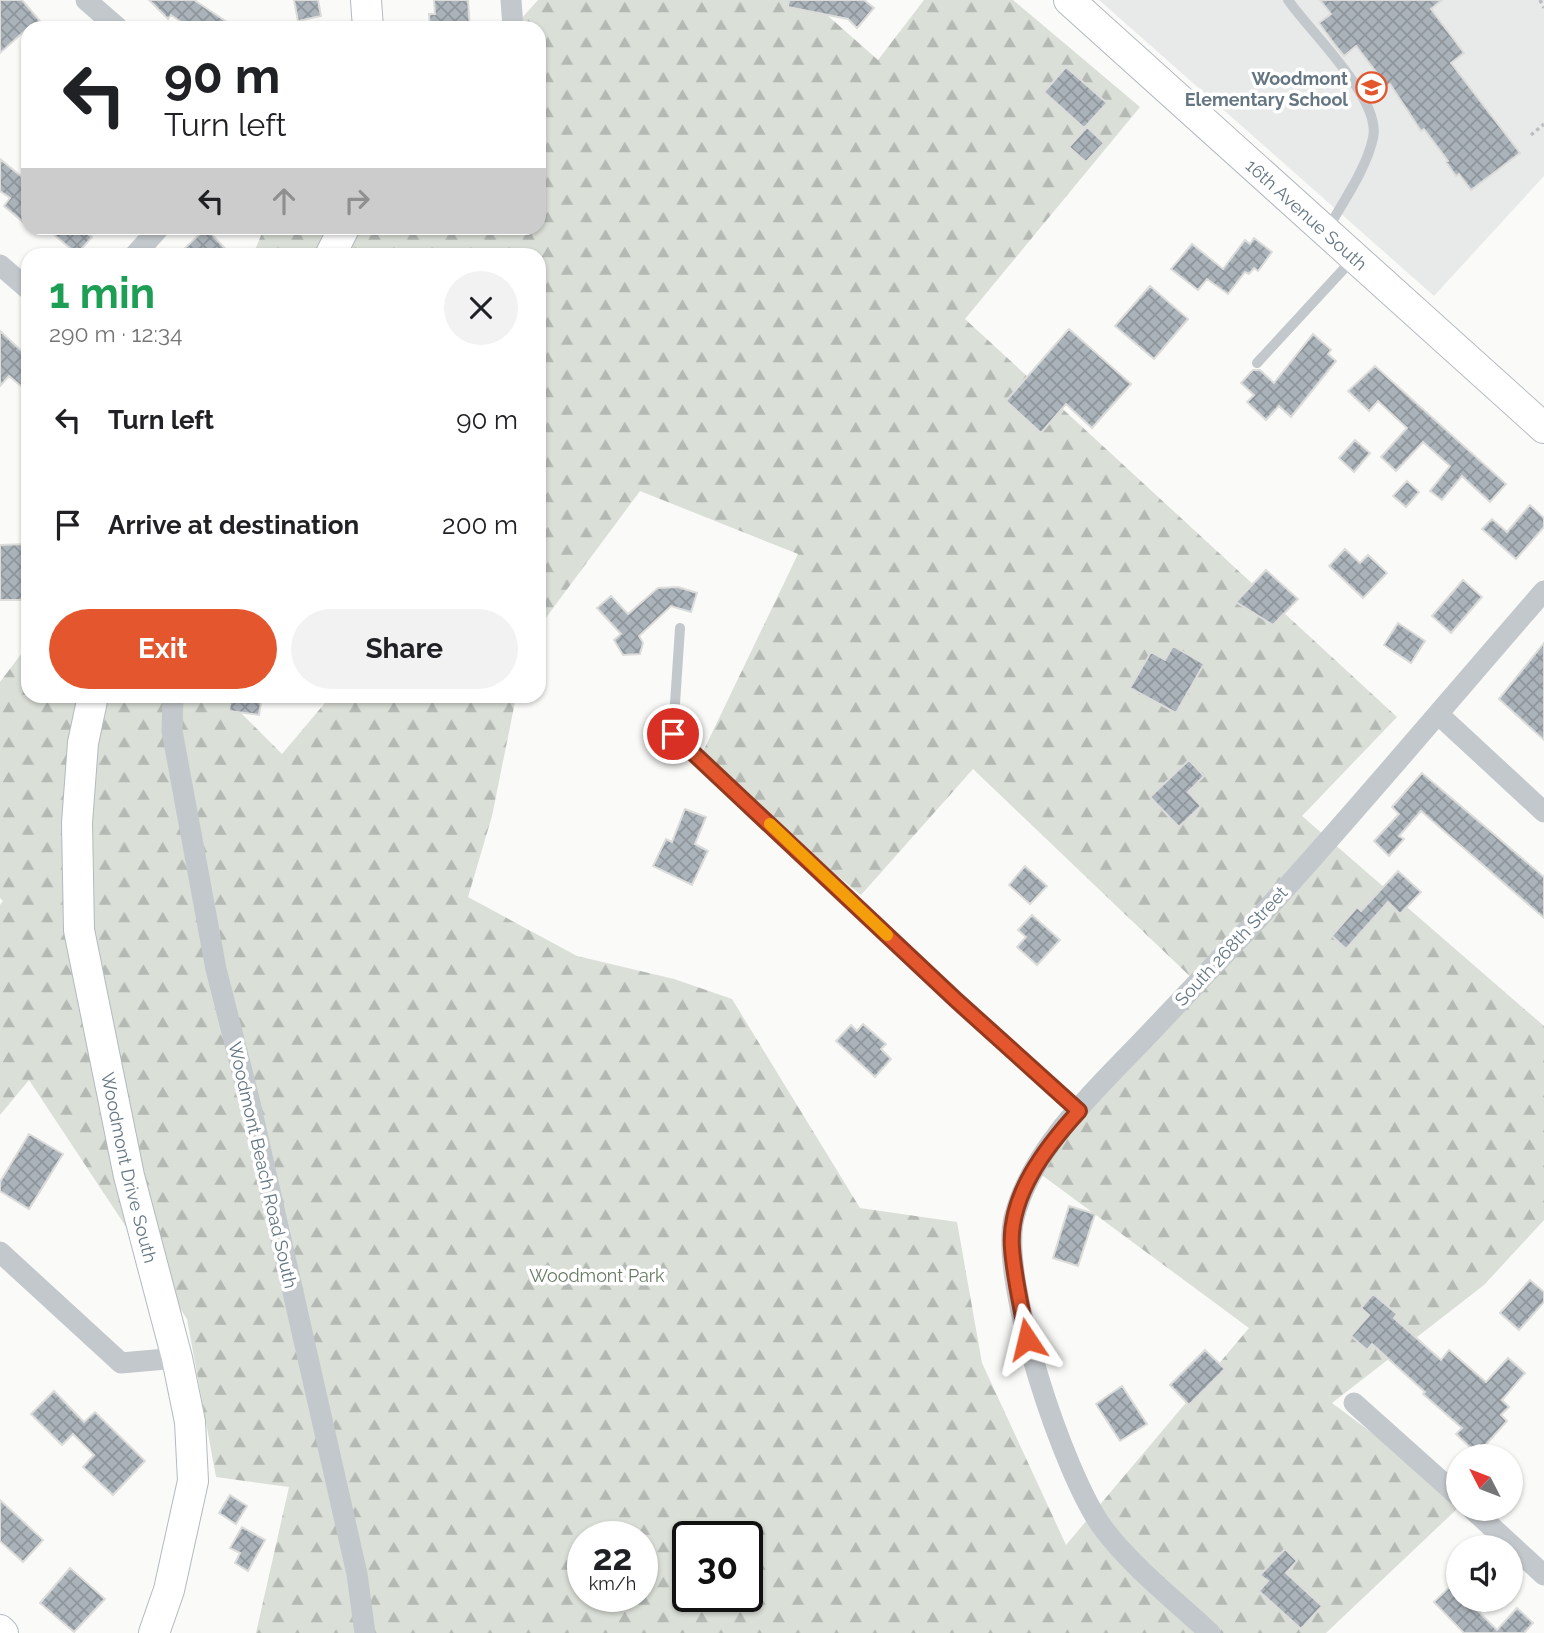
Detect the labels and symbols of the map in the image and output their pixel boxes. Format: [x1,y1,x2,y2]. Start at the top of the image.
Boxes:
place label: Woodmont Elementary School [1185,68,1348,110]
school or university icon: Woodmont Elementary School [1354,71,1388,105]
street label: 16th Avenue South [1242,154,1372,274]
pin [643,704,703,764]
street label: South 268th Street [1170,882,1292,1010]
street label: Woodmont Beach Road South [224,1040,302,1290]
street label: Woodmont Drive South [98,1070,162,1265]
park label: Woodmont Park [529,1265,665,1286]
position arrow [990,1302,1064,1376]
north arrow [1446,1444,1522,1521]
speed limit sign: 30 [672,1521,763,1612]

